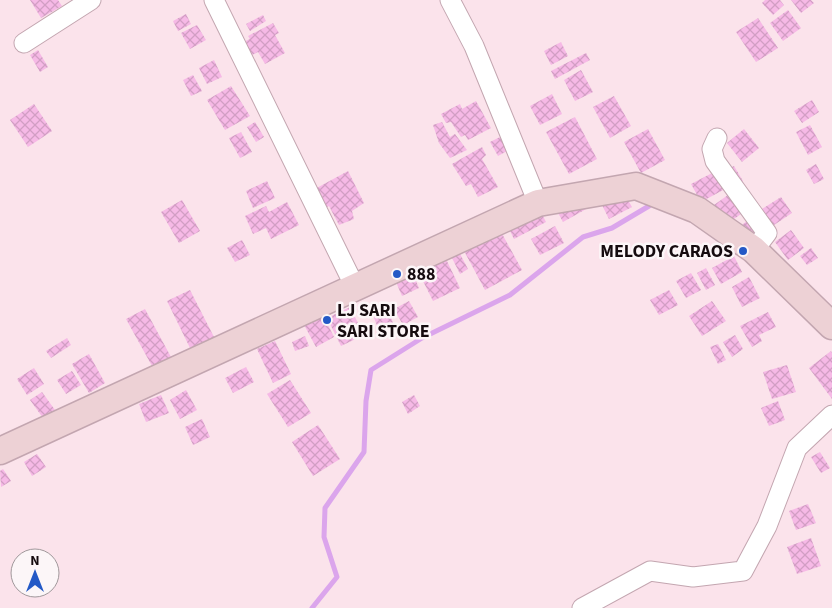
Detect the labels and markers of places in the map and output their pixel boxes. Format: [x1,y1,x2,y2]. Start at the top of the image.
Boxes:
place label: MELODY CARAOS [600,239,733,264]
marker: MELODY CARAOS [737,245,749,257]
place label: 888 [407,262,436,287]
marker: 888 [391,268,403,280]
place label: LJ SARI SARI STORE [337,298,430,344]
marker: LJ SARI SARI STORE [321,314,333,326]

